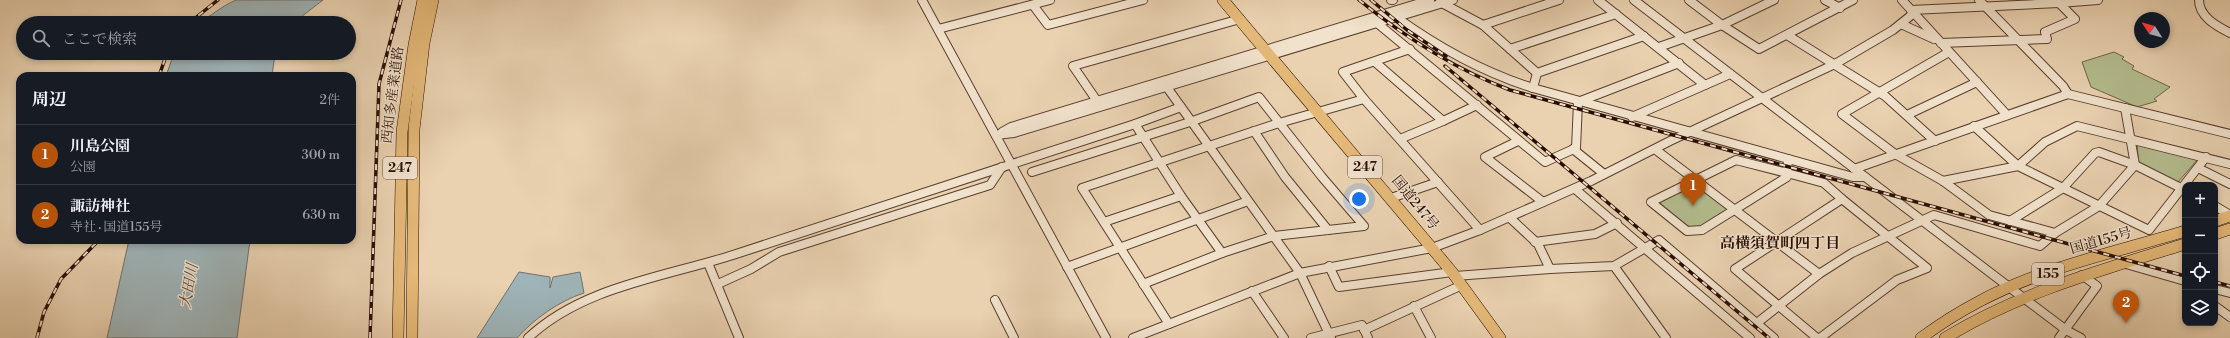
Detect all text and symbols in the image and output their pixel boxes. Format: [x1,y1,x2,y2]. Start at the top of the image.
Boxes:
north arrow [2134,12,2170,48]
search box [16,16,356,60]
icon: search [30,27,52,49]
text: ここで検索 [62,30,137,49]
street label: 西知多産業道路 [378,45,408,145]
text: 周辺 [32,89,66,111]
text: 2件 [320,92,340,108]
text: 川島公園 [70,137,130,156]
text: 1 [42,147,48,163]
text: 300 m [302,147,340,163]
road number: 247 [1348,156,1382,178]
road number: 247 [383,157,417,179]
text: 公園 [70,159,96,175]
street label: 国道247号 [1388,172,1442,234]
pin: 1 [1680,173,1706,206]
map controls [2182,182,2218,326]
button: + [2182,182,2218,218]
your location [1349,189,1369,209]
text: 諏訪神社 [70,197,130,216]
text: 2 [41,207,49,223]
text: 630 m [302,207,340,223]
button: − [2182,218,2218,254]
text: 寺社 · 国道155号 [70,219,162,235]
street label: 国道155号 [2068,224,2134,258]
district label: 高横須賀町四丁目 [1720,234,1840,253]
button: locate [2182,254,2218,290]
water label: 大田川 [176,260,203,310]
road number: 155 [2032,263,2064,285]
pin: 2 [2113,290,2139,323]
button: layers [2182,290,2218,326]

